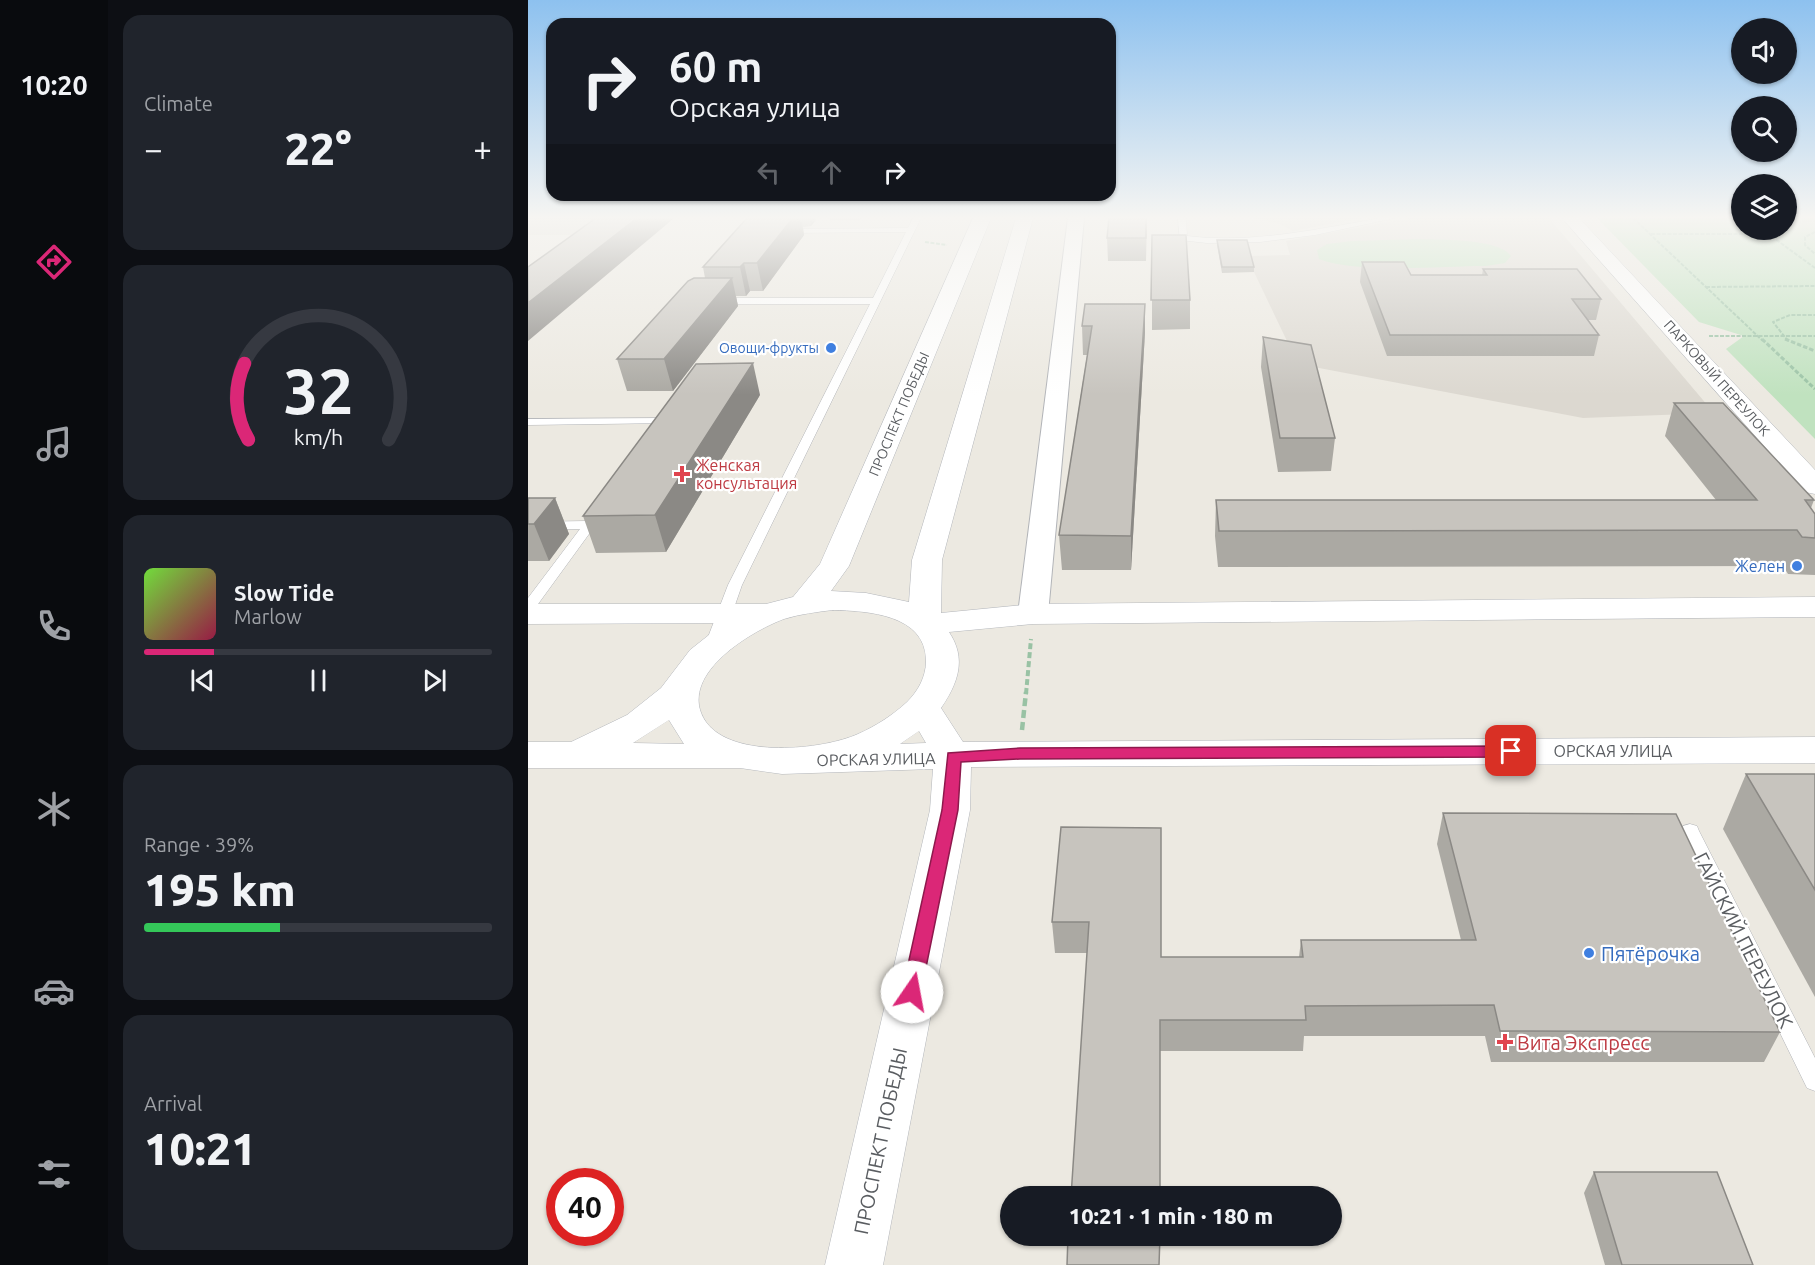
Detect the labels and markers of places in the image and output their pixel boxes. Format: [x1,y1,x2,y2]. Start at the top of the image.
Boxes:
place label: Овощи-фрукты [719,340,819,356]
marker: Овощи-фрукты [824,341,838,355]
place label: Женская консультация [696,456,797,492]
marker: Женская консультация [673,465,691,483]
place label: Желен [1735,557,1785,575]
marker: Желен [1790,559,1804,573]
pin [1485,725,1536,776]
place label: Пятёрочка [1601,942,1700,965]
marker: Пятёрочка [1582,946,1596,960]
place label: Вита Экспресс [1517,1031,1650,1054]
marker: Вита Экспресс [1498,1035,1512,1049]

